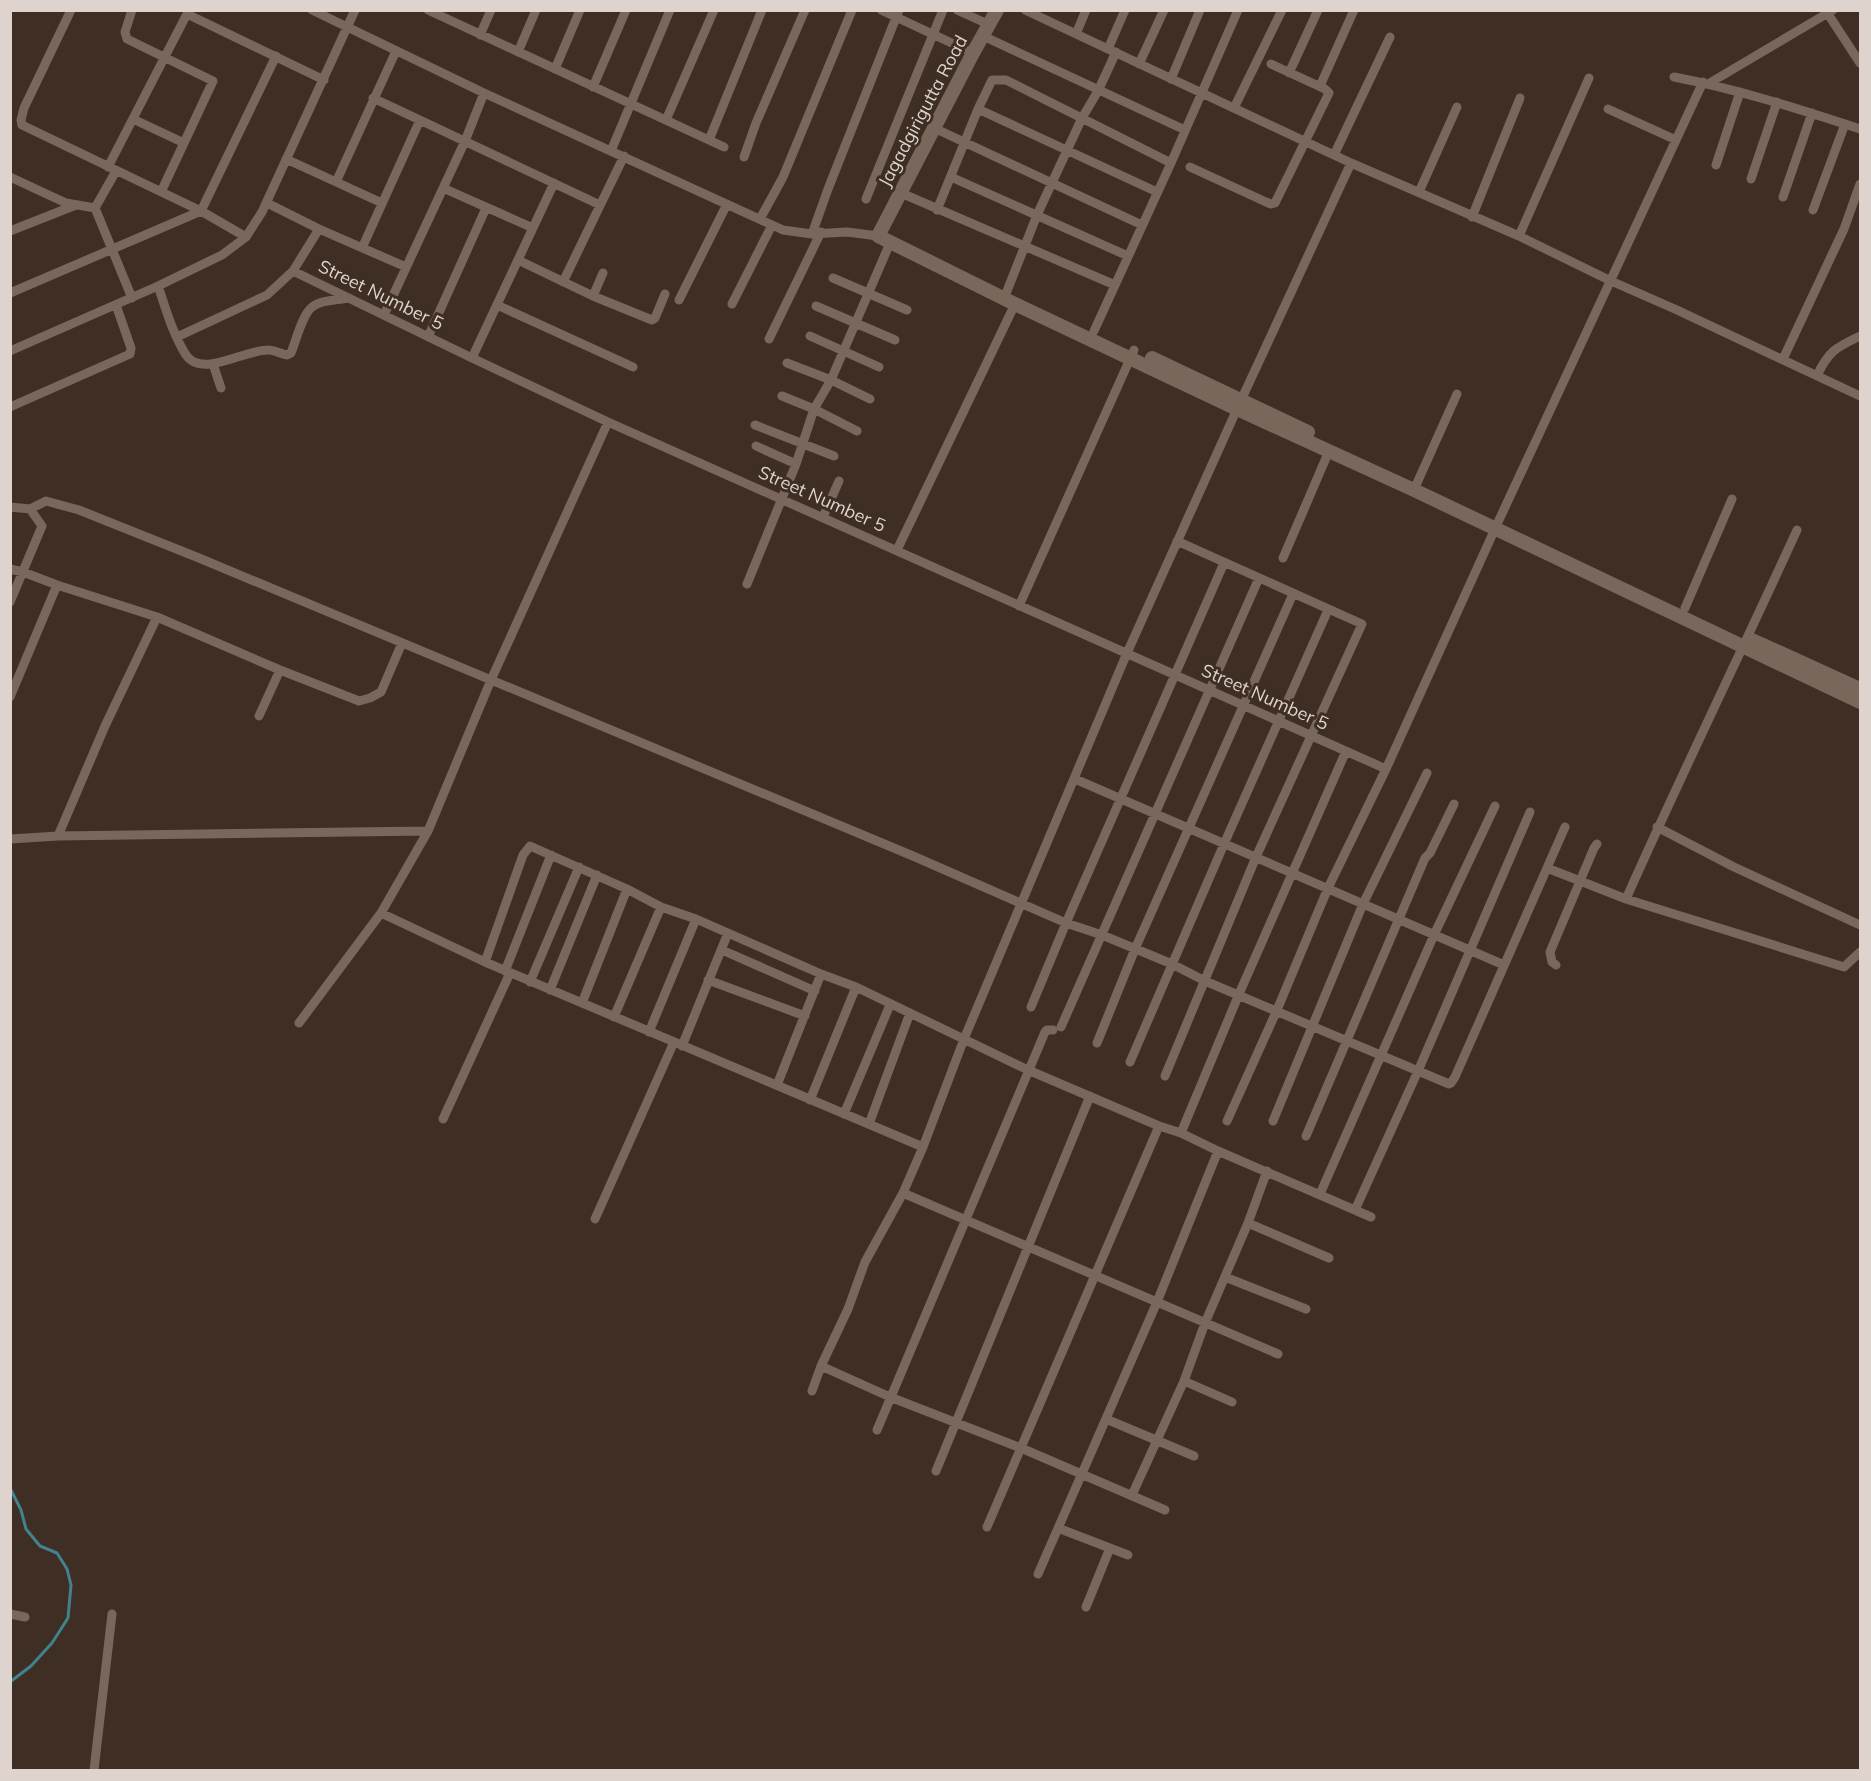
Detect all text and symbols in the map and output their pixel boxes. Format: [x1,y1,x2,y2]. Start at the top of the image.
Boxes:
street label: Jagadgirigutta Road [873,31,972,190]
street label: Street Number 5 [315,254,448,335]
street label: Street Number 5 [755,460,890,537]
street label: Street Number 5 [1198,658,1333,735]

